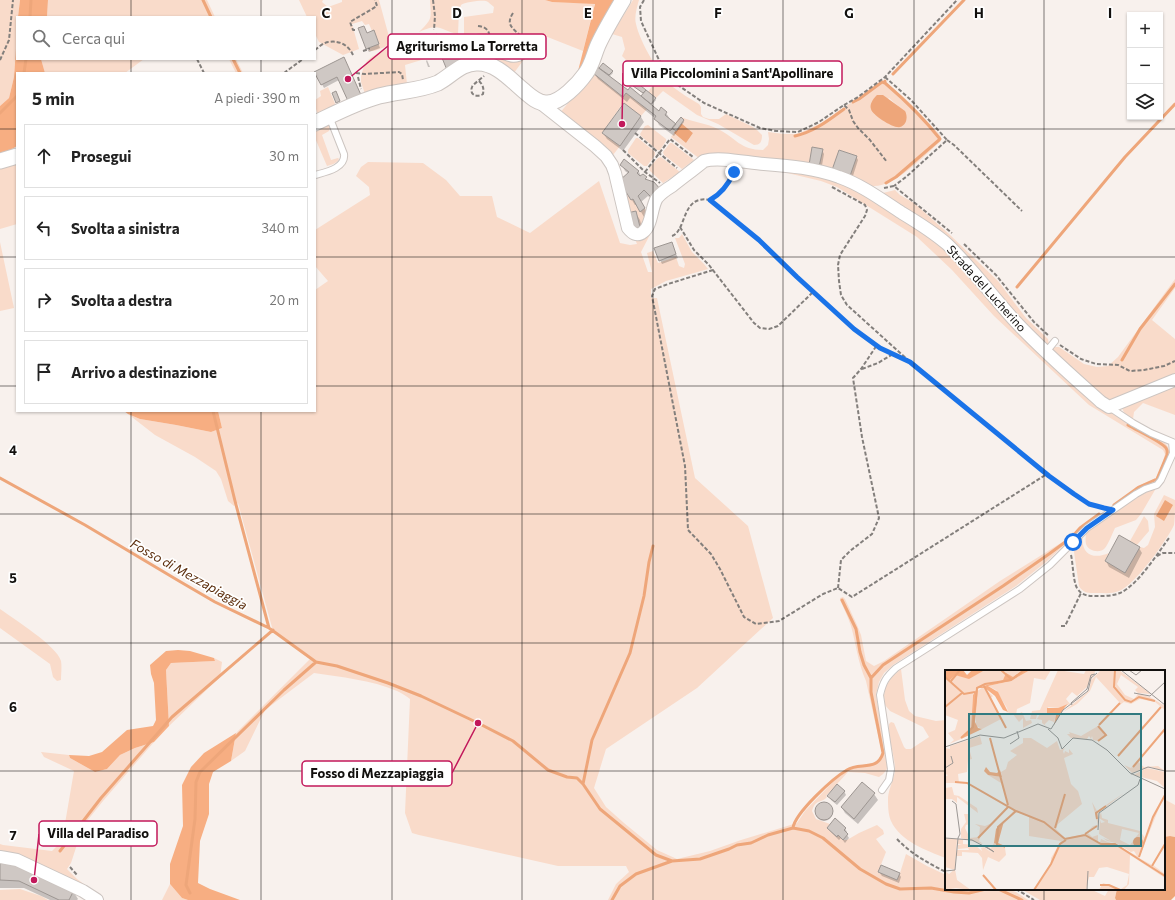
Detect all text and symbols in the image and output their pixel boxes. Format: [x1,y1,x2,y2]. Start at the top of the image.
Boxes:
text: C [322,5,331,21]
text: D [452,5,462,21]
text: E [584,5,592,21]
text: F [714,5,722,21]
text: G [844,5,854,21]
text: H [974,5,984,21]
text: I [1108,5,1112,21]
map controls [1127,12,1163,120]
button: + [1127,12,1163,48]
search box [16,16,316,60]
icon: search [30,27,52,49]
text: Cerca qui [62,29,125,47]
callout: Agriturismo La Torretta [388,34,546,59]
text: Agriturismo La Torretta [396,38,538,54]
button: − [1127,48,1163,84]
callout: Villa Piccolomini a Sant'Apollinare [623,61,842,86]
text: Villa Piccolomini a Sant'Apollinare [631,65,833,81]
button: layers [1127,84,1163,120]
text: 5 min [32,88,75,109]
text: A piedi · 390 m [214,90,300,106]
icon: ahead [33,145,55,167]
text: Prosegui [71,147,131,165]
text: 30 m [269,148,299,164]
route end [725,163,743,181]
icon: left [33,217,55,239]
text: Svolta a sinistra [71,219,180,237]
text: 340 m [261,220,299,236]
street label: Strada del Lucherino [944,242,1030,334]
icon: right [33,289,55,311]
text: Svolta a destra [71,291,172,309]
text: 20 m [270,292,299,308]
icon: arrive [33,361,55,383]
text: Arrivo a destinazione [71,363,217,381]
text: 4 [9,442,17,458]
route start [1064,533,1082,551]
water label: Fosso di Mezzapiaggia [128,535,250,613]
text: 5 [9,570,17,586]
inset map [945,670,1165,890]
text: 6 [9,699,17,715]
callout: Fosso di Mezzapiaggia [302,761,452,786]
text: Fosso di Mezzapiaggia [310,765,444,781]
callout: Villa del Paradiso [39,821,157,846]
text: Villa del Paradiso [47,825,149,841]
text: 7 [9,827,17,843]

